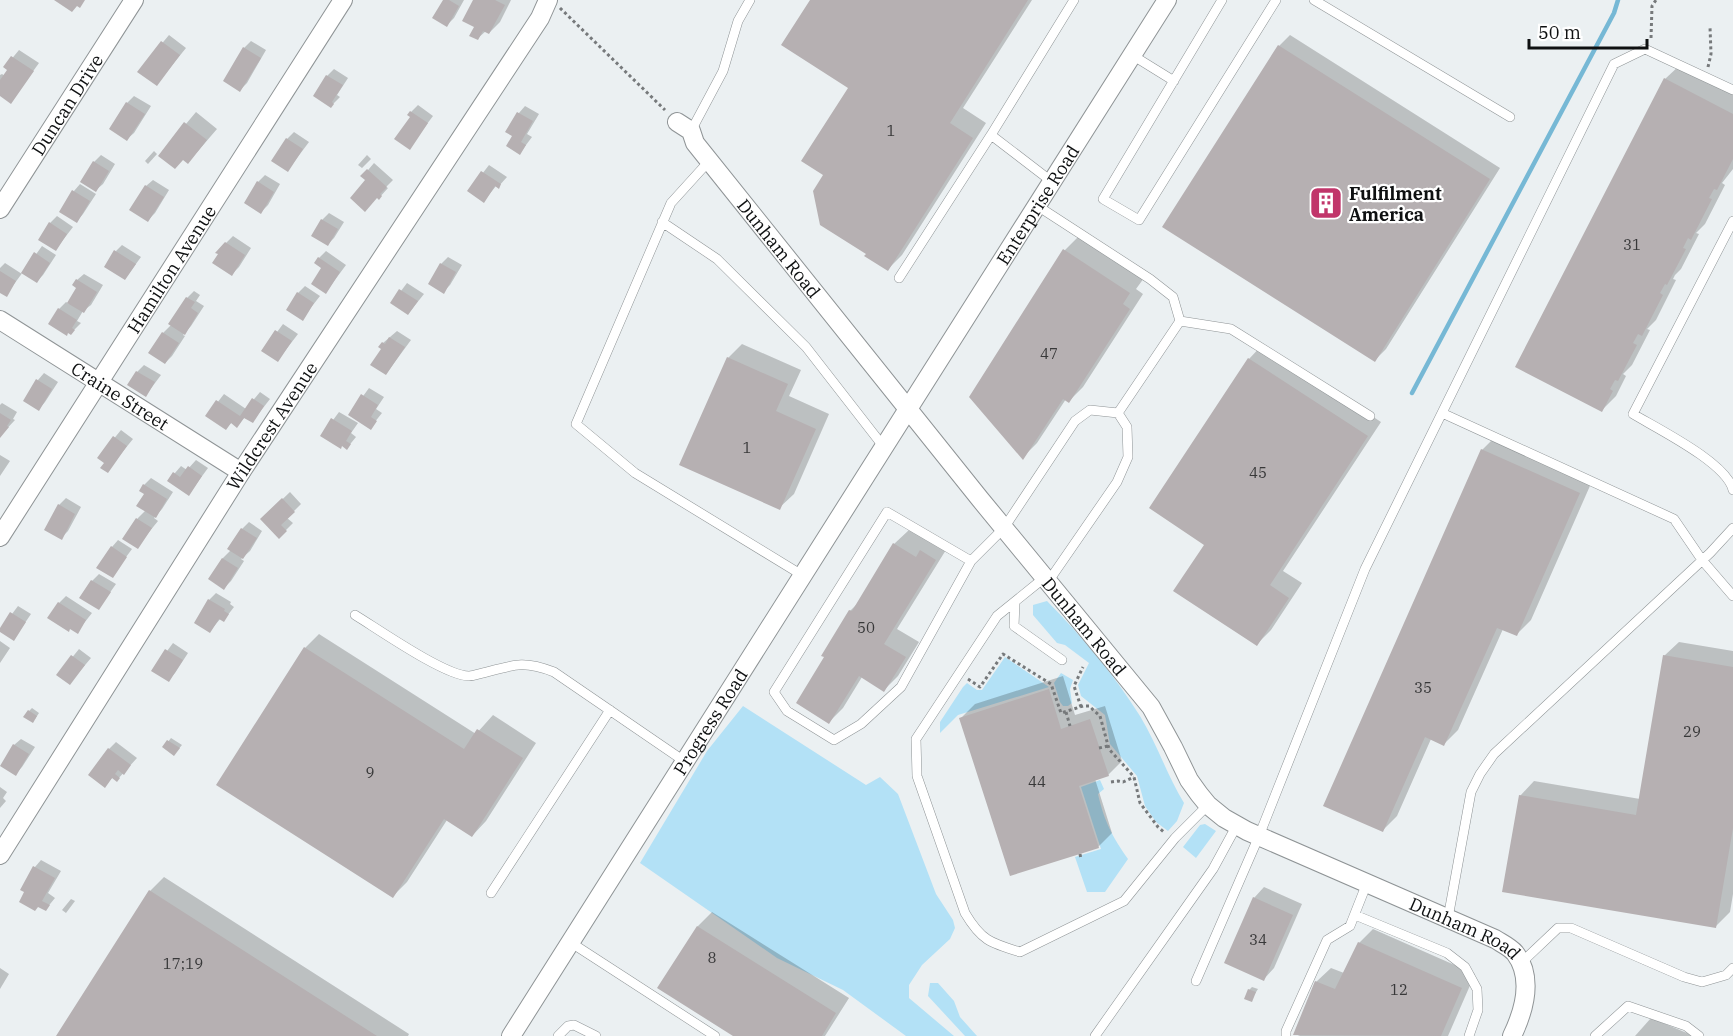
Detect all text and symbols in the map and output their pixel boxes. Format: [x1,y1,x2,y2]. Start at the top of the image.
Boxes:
scale bar [1529,12,1648,50]
text: 50 m [1538,21,1581,44]
street label: Duncan Drive [26,50,108,159]
house number: 1 [886,121,896,140]
street label: Enterprise Road [991,140,1084,269]
place label: Fulfilment America [1349,182,1442,226]
building icon: Fulfilment America [1308,185,1344,221]
street label: Dunham Road [732,194,826,303]
street label: Hamilton Avenue [122,201,221,337]
house number: 31 [1623,235,1641,254]
house number: 47 [1040,344,1058,363]
street label: Craine Street [67,356,173,435]
street label: Wildcrest Avenue [221,357,322,494]
house number: 1 [742,438,752,457]
house number: 45 [1249,463,1267,482]
street label: Dunham Road [1037,572,1132,680]
house number: 50 [857,618,875,637]
street label: Progress Road [668,664,752,779]
house number: 35 [1414,678,1432,697]
house number: 29 [1683,722,1701,741]
house number: 9 [365,763,375,782]
house number: 44 [1028,772,1046,791]
street label: Dunham Road [1406,892,1526,964]
house number: 34 [1249,930,1267,949]
house number: 8 [707,948,717,967]
house number: 17;19 [163,954,203,973]
house number: 12 [1390,980,1408,999]

